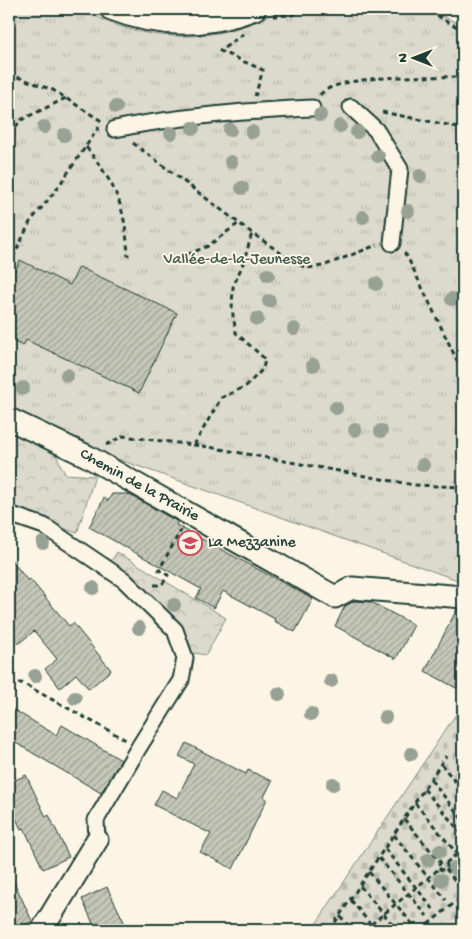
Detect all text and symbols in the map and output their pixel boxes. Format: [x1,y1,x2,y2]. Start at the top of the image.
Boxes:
north arrow [390,32,440,82]
text: N [395,53,412,63]
park label: Vallée-de-la-Jeunesse [163,251,311,270]
street label: Chemin de la Prairie [76,445,203,527]
school or university icon: La Mezzanine [177,530,203,556]
place label: La Mezzanine [208,534,297,553]

